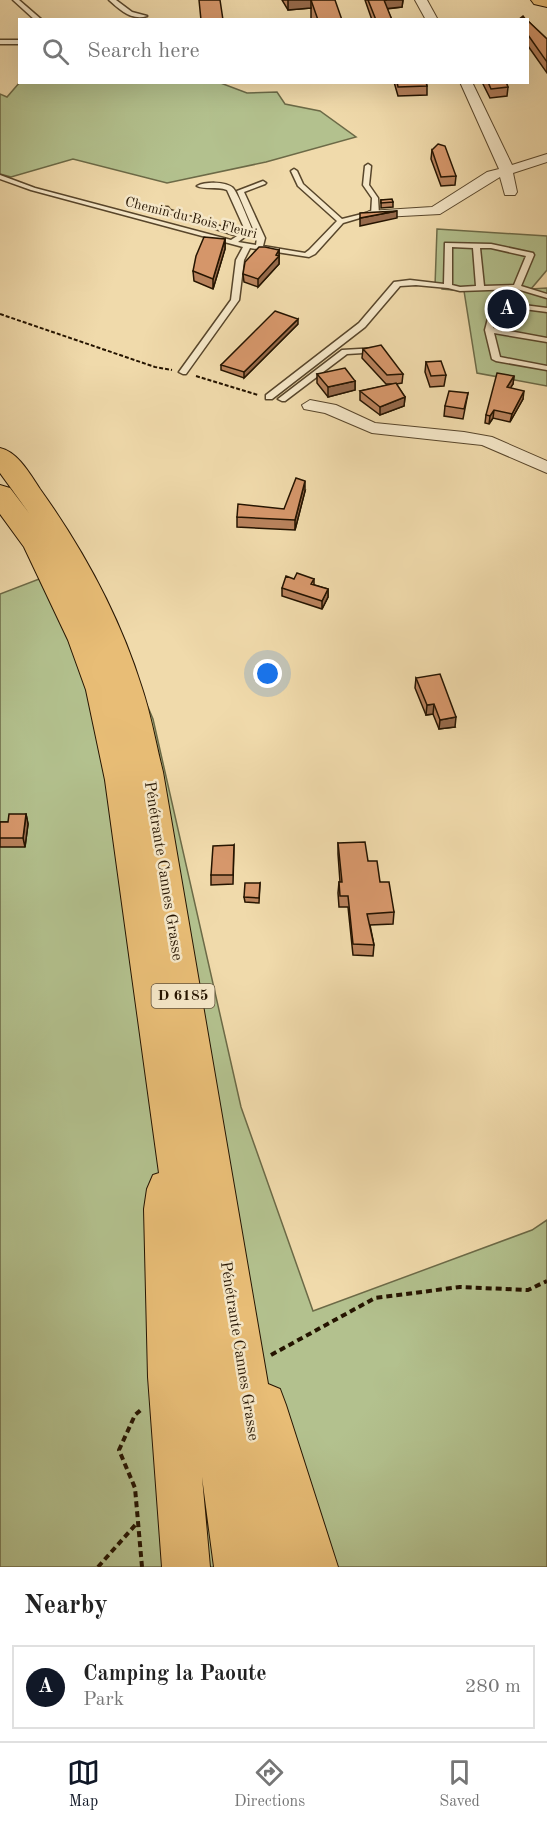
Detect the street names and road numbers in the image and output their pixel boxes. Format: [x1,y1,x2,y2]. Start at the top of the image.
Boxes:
street label: Chemin du Bois Fleuri [124,195,259,241]
street label: Pénétrante Cannes Grasse [141,780,185,962]
road number: D 6185 [152,984,214,1008]
street label: Pénétrante Cannes Grasse [217,1260,261,1442]

